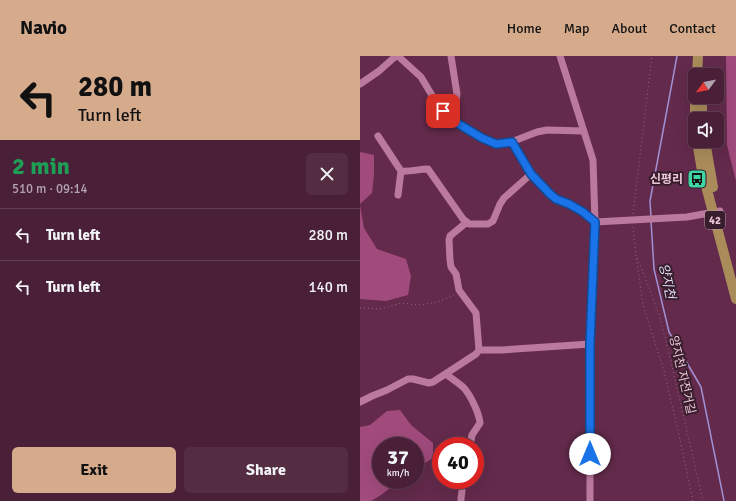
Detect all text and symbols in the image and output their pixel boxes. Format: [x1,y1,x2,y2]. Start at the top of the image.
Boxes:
text: Navio [20,16,67,40]
text: Home [507,20,542,37]
text: Map [564,20,589,37]
text: About [611,20,647,37]
text: Contact [669,20,716,37]
north arrow [688,68,724,104]
map controls [688,68,724,148]
text: 280 m [78,70,152,104]
icon: left [12,72,64,124]
pin [426,94,460,128]
icon: arrive [432,100,454,122]
text: Turn left [78,104,141,126]
button: sound [688,112,724,148]
text: 2 min [12,151,70,181]
button: close [306,153,348,195]
bus stop icon: 신평리 [686,168,708,190]
place label: 신평리 [650,172,683,187]
text: 510 m · 09:14 [12,181,88,197]
road number: 42 [705,211,725,229]
icon: left [12,224,34,246]
text: Turn left [46,226,100,244]
text: 280 m [308,226,348,244]
water label: 양지천 [655,262,679,301]
icon: left [12,276,34,298]
text: Turn left [46,278,100,296]
text: 140 m [308,278,348,296]
street label: 양지천 자전거길 [666,334,698,416]
position arrow [569,433,611,475]
speed limit sign: 40 [432,437,484,489]
text: 37 [387,445,409,470]
button: Exit [12,447,176,493]
button: Share [184,447,348,493]
text: km/h [387,467,409,479]

